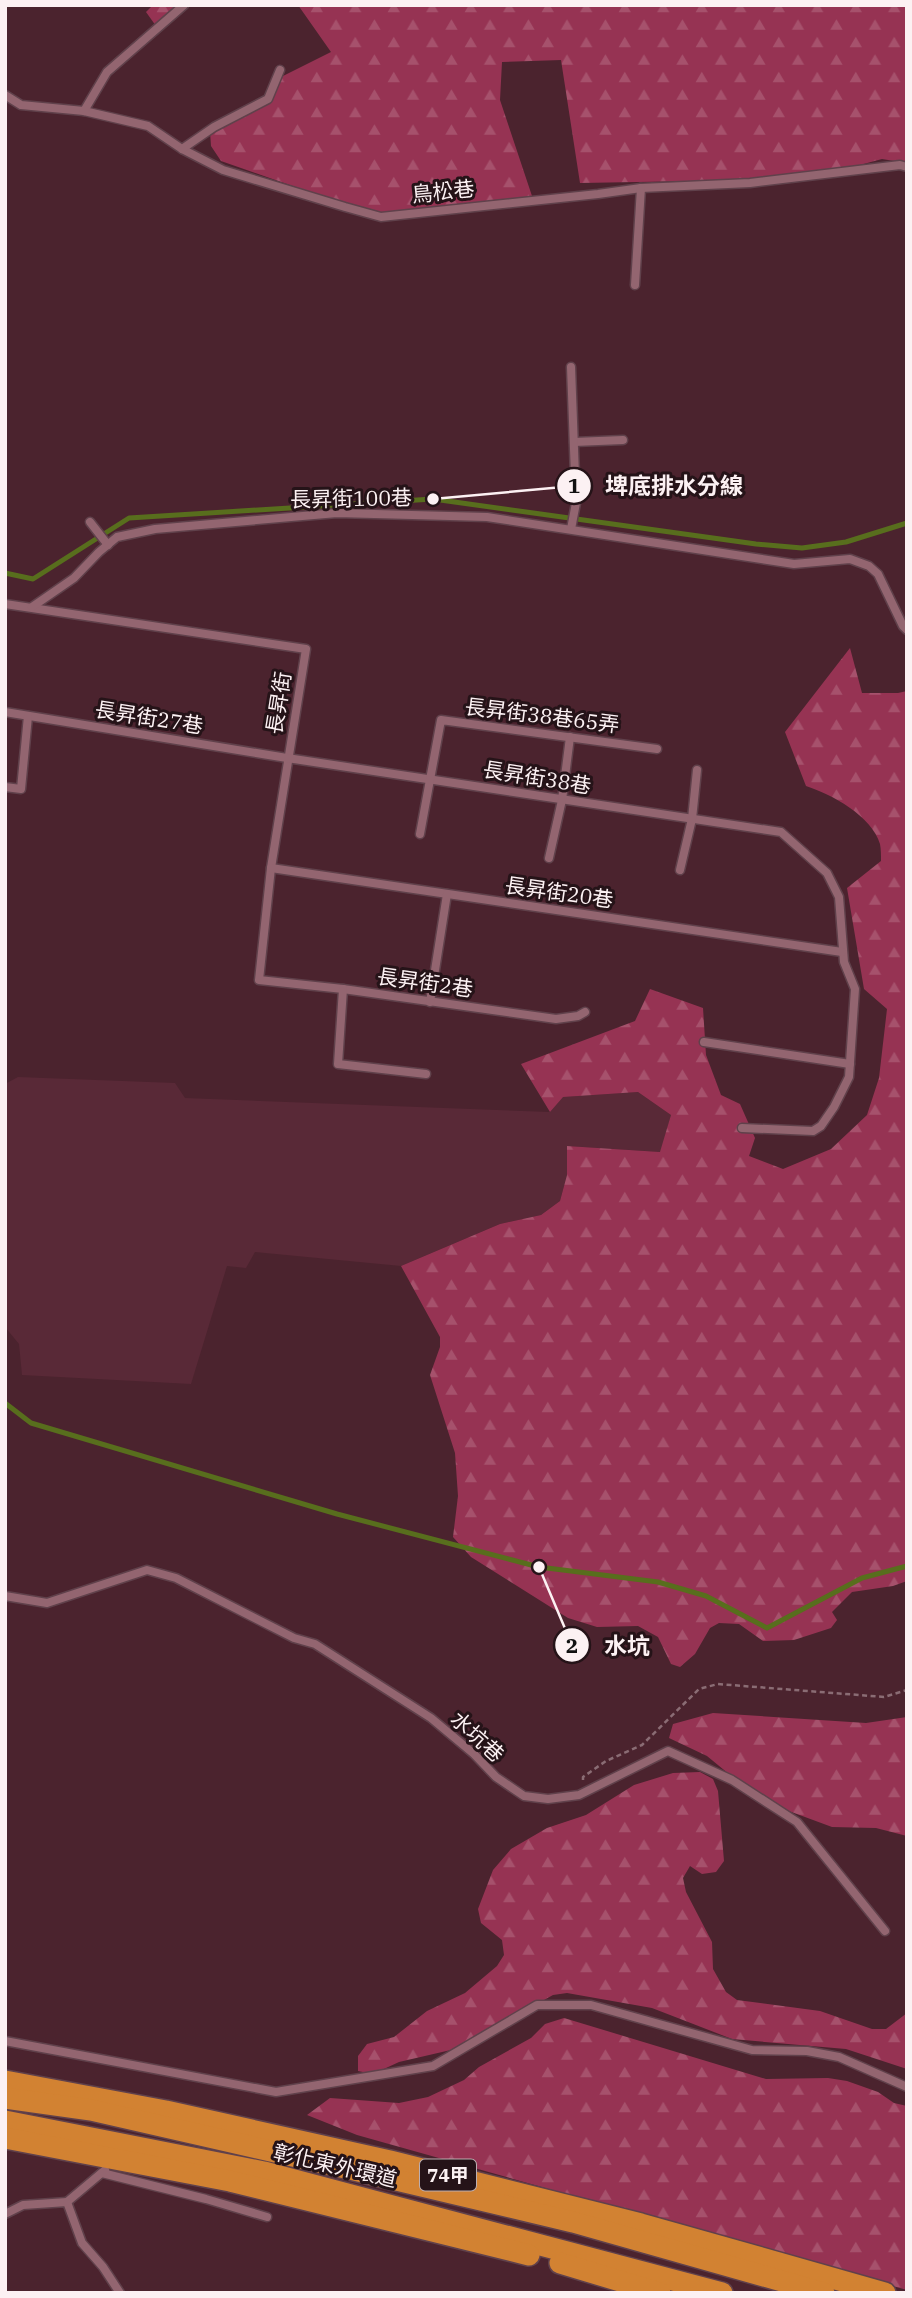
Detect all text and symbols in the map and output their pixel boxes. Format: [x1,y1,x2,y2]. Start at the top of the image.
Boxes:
street label: 鳥松巷 [410,174,476,208]
callout: 埤底排水分線 [556,464,757,508]
text: 埤底排水分線 [605,470,743,500]
text: 1 [568,471,580,499]
street label: 長昇街100巷 [290,483,412,513]
street label: 長昇街 [259,670,297,736]
street label: 長昇街38巷65弄 [463,692,621,738]
street label: 長昇街27巷 [93,695,205,739]
street label: 長昇街38巷 [481,755,593,799]
street label: 長昇街20巷 [503,871,615,913]
street label: 長昇街2巷 [375,961,475,1003]
callout: 水坑 [555,1623,664,1667]
text: 水坑 [604,1630,650,1660]
text: 2 [566,1631,578,1659]
street label: 水坑巷 [445,1705,510,1768]
street label: 彰化東外環道 [271,2137,400,2193]
road number: 74甲 [420,2160,476,2190]

